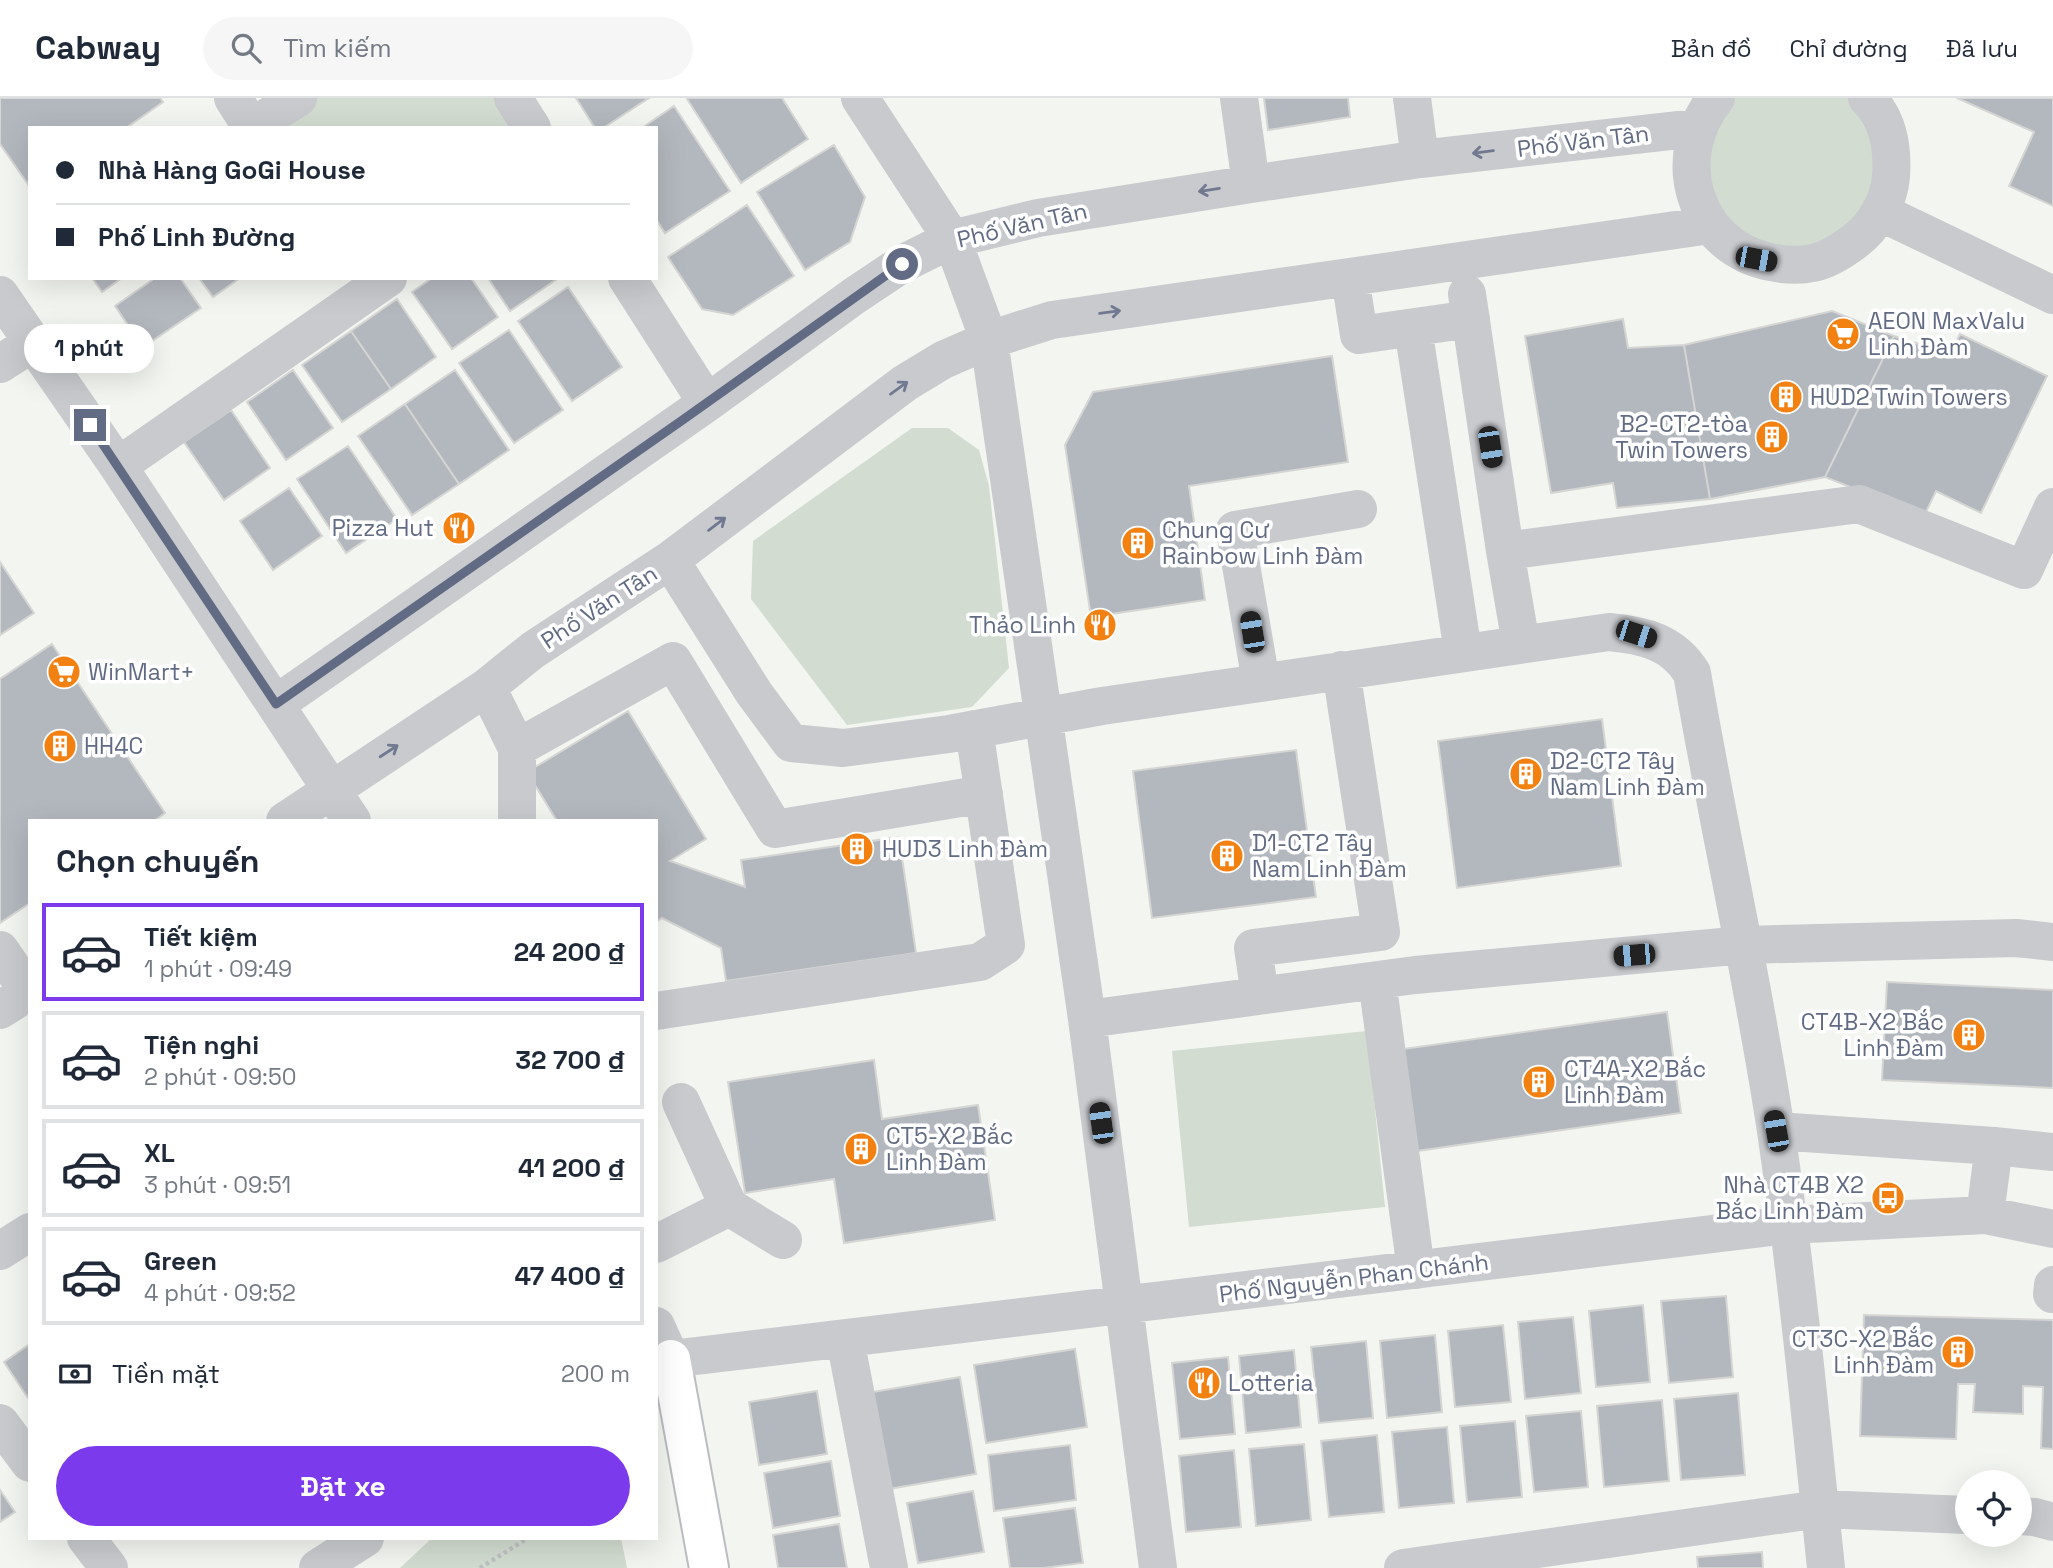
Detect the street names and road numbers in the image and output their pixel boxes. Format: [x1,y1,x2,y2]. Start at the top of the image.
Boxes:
street label: Phố Văn Tân [1515,118,1651,164]
street label: Phố Văn Tân [954,195,1090,255]
street label: Phố Văn Tân [535,558,663,656]
street label: Phố Nguyễn Phan Chánh [1218,1247,1490,1309]

